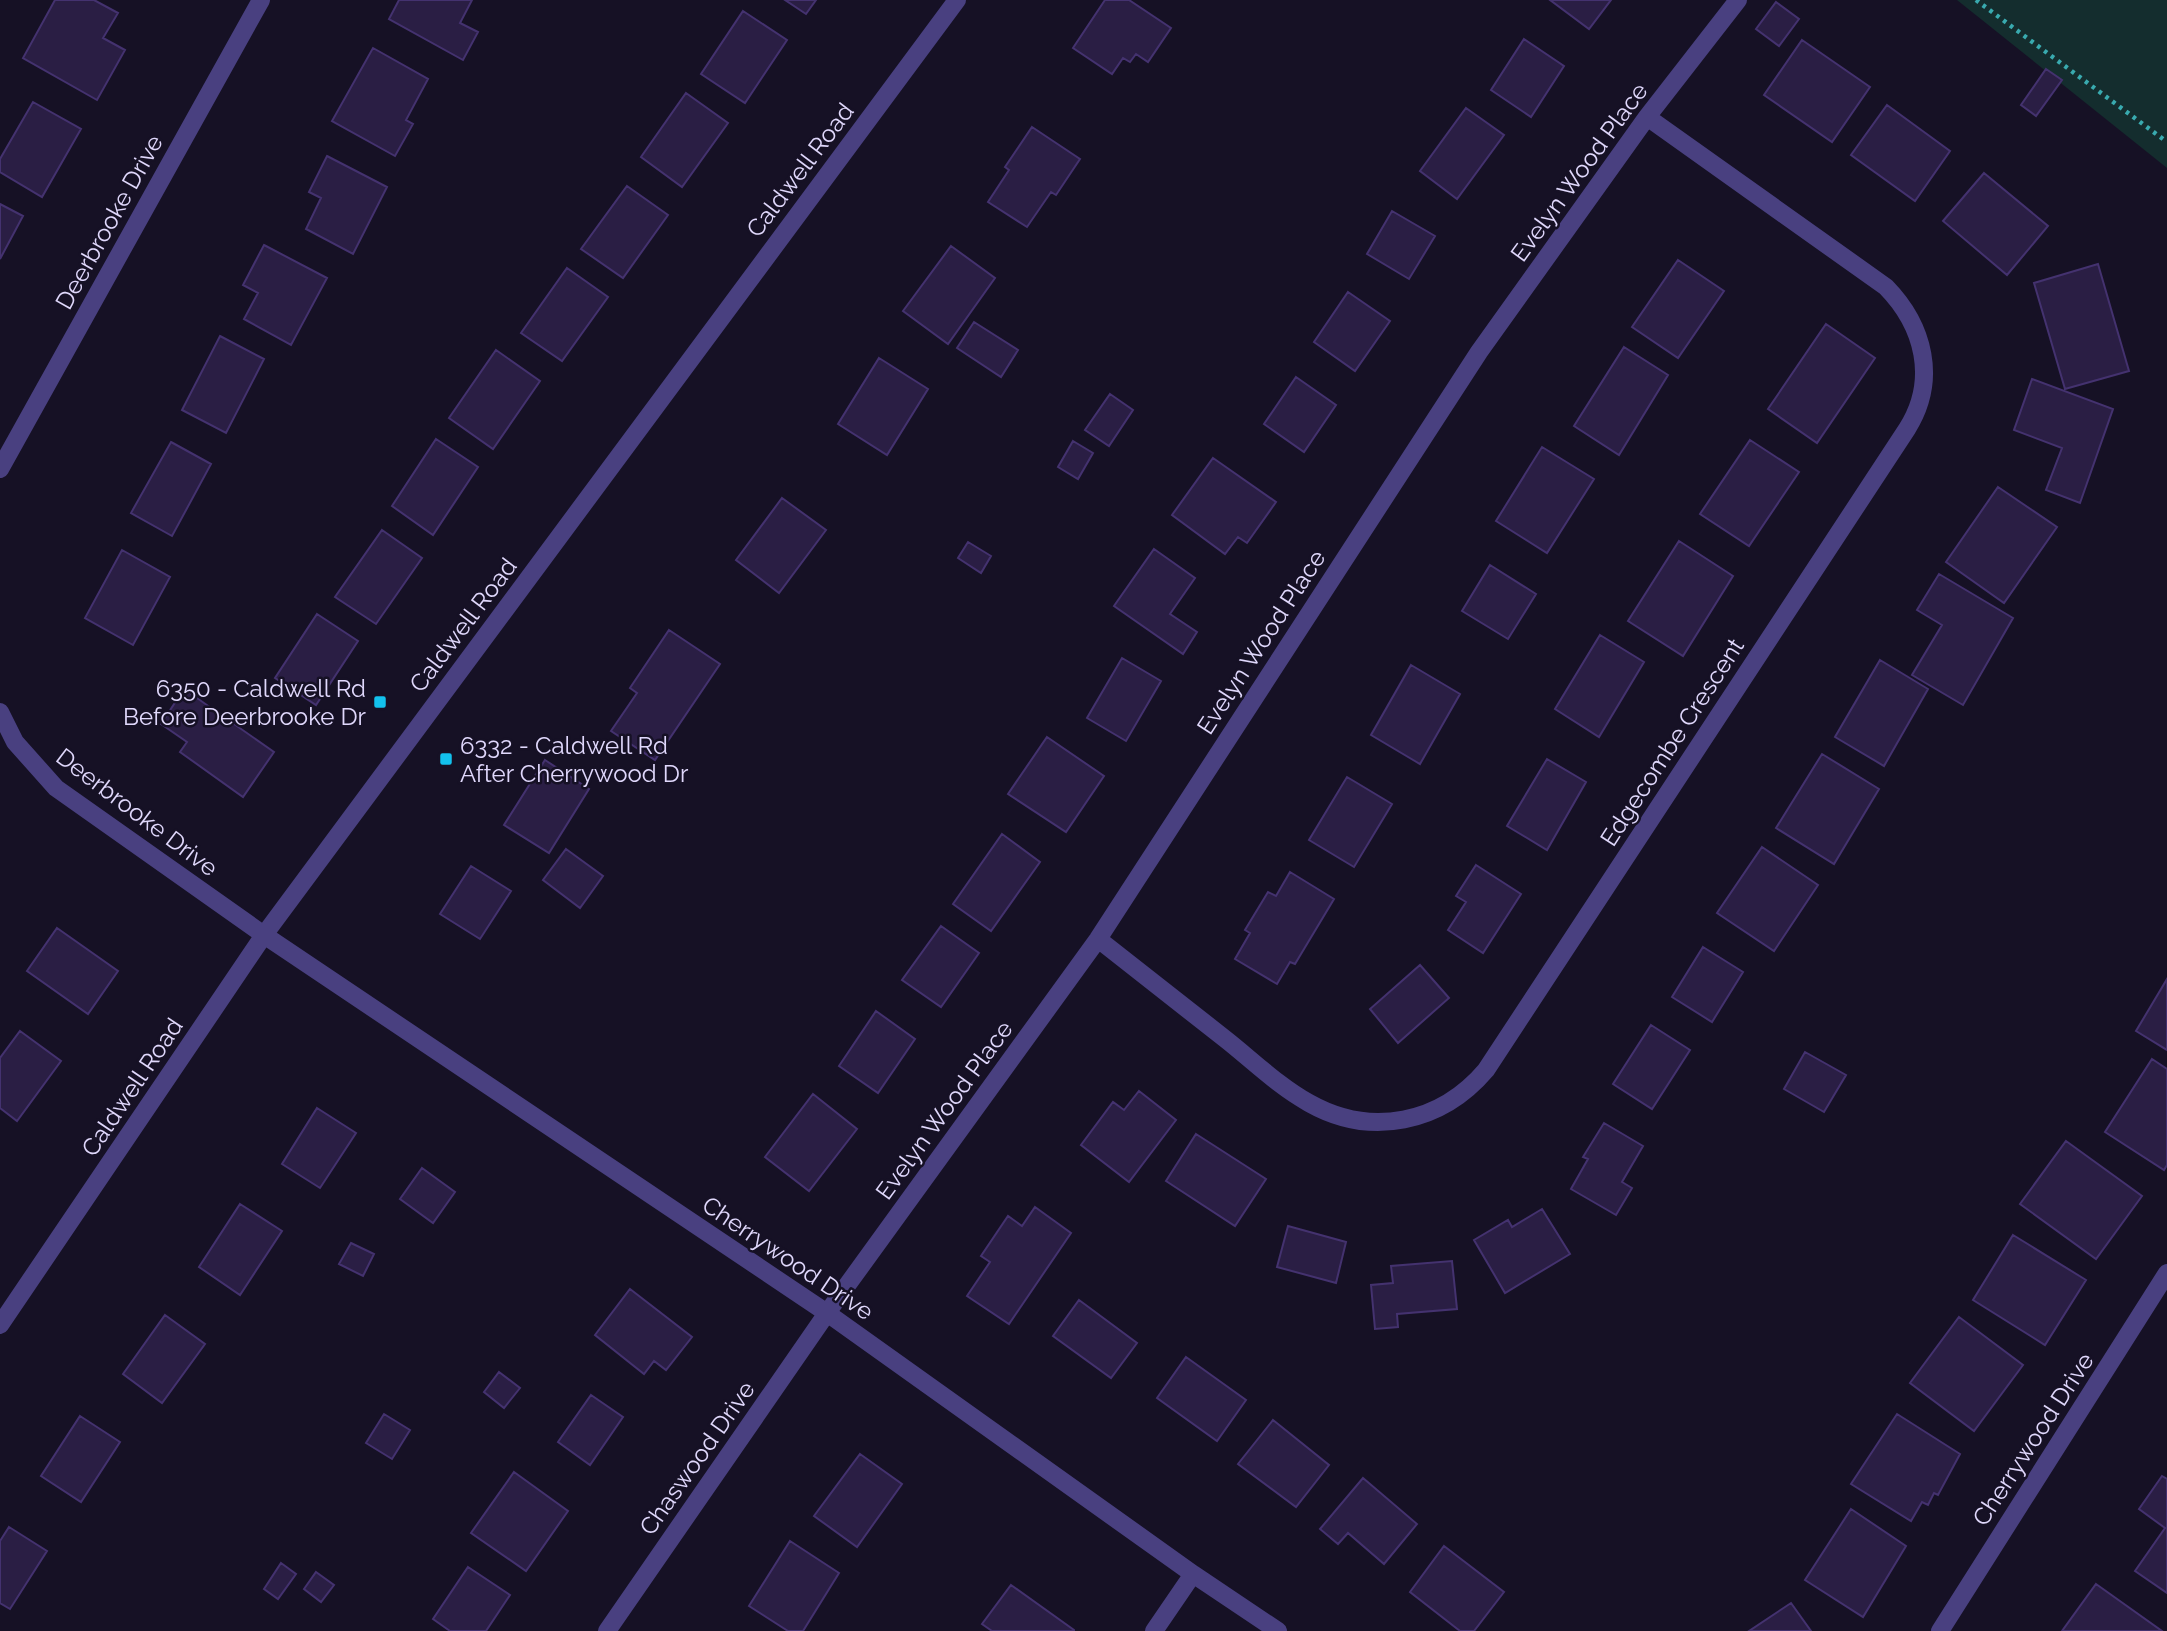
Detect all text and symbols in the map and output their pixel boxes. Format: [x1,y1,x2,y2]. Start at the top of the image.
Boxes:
street label: Evelyn Wood Place [1504,77,1654,267]
street label: Caldwell Road [740,97,860,243]
street label: Deerbrooke Drive [49,130,169,314]
street label: Evelyn Wood Place [1191,544,1331,740]
street label: Caldwell Road [403,552,523,698]
street label: Edgecombe Crescent [1594,633,1750,851]
place label: 6350 - Caldwell Rd Before Deerbrooke Dr [123,674,367,731]
marker: 6350 - Caldwell Rd Before Deerbrooke Dr [372,694,388,710]
place label: 6332 - Caldwell Rd After Cherrywood Dr [460,731,689,788]
street label: Deerbrooke Drive [51,742,223,882]
marker: 6332 - Caldwell Rd After Cherrywood Dr [438,751,454,767]
street label: Caldwell Road [75,1012,189,1162]
street label: Evelyn Wood Place [869,1015,1019,1205]
street label: Cherrywood Drive [697,1190,879,1326]
street label: Cherrywood Drive [1966,1347,2100,1531]
street label: Chaswood Drive [633,1376,761,1540]

